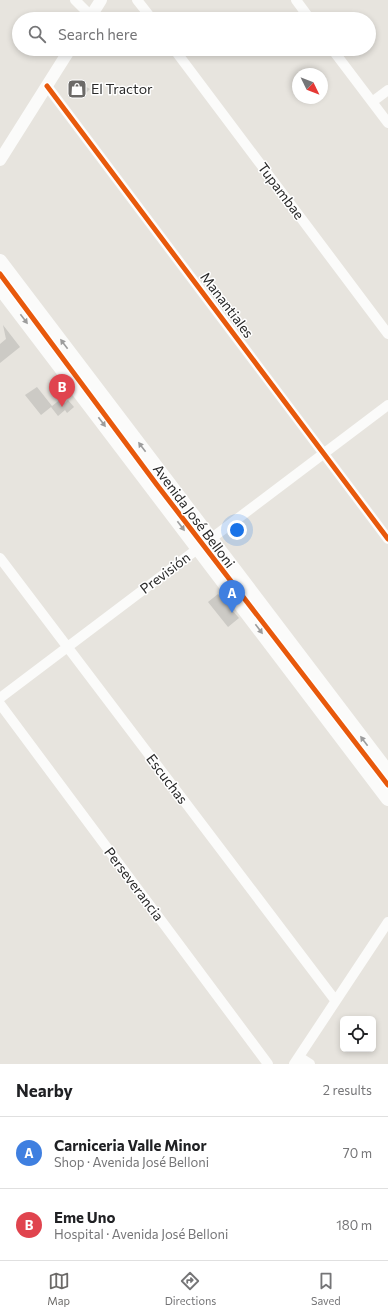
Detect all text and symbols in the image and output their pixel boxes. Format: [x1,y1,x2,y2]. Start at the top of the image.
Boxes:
search box [12,12,376,56]
icon: search [26,23,48,45]
text: Search here [58,25,137,43]
north arrow [292,68,328,104]
shop icon: El Tractor [66,78,88,100]
place label: El Tractor [91,80,153,97]
street label: Tupambae [255,159,308,222]
street label: Manantiales [197,268,258,341]
one-way arrow [19,313,28,324]
one-way arrow [59,338,68,349]
pin: B [49,374,75,407]
one-way arrow [98,417,107,428]
one-way arrow [138,442,146,453]
street label: Avenida José Belloni [150,461,239,571]
one-way arrow [177,520,185,531]
your location [227,520,247,540]
street label: Previsión [136,548,193,597]
pin: A [219,580,245,613]
one-way arrow [255,624,264,635]
one-way arrow [360,735,369,746]
street label: Escuchas [143,750,192,807]
street label: Perseverancia [101,844,168,924]
map controls [340,1016,376,1052]
button: locate [340,1016,376,1052]
text: Nearby [16,1080,73,1101]
text: 2 results [323,1082,372,1098]
text: Carniceria Valle Minor [54,1136,207,1154]
text: A [24,1145,34,1161]
text: 70 m [343,1145,372,1161]
text: Shop · Avenida José Belloni [54,1154,209,1170]
text: Eme Uno [54,1208,115,1226]
text: B [25,1217,33,1233]
text: 180 m [336,1217,372,1233]
text: Hospital · Avenida José Belloni [54,1226,228,1242]
tab: Map [47,1270,70,1307]
tab: Directions [165,1270,216,1307]
tab: Saved [311,1270,341,1307]

